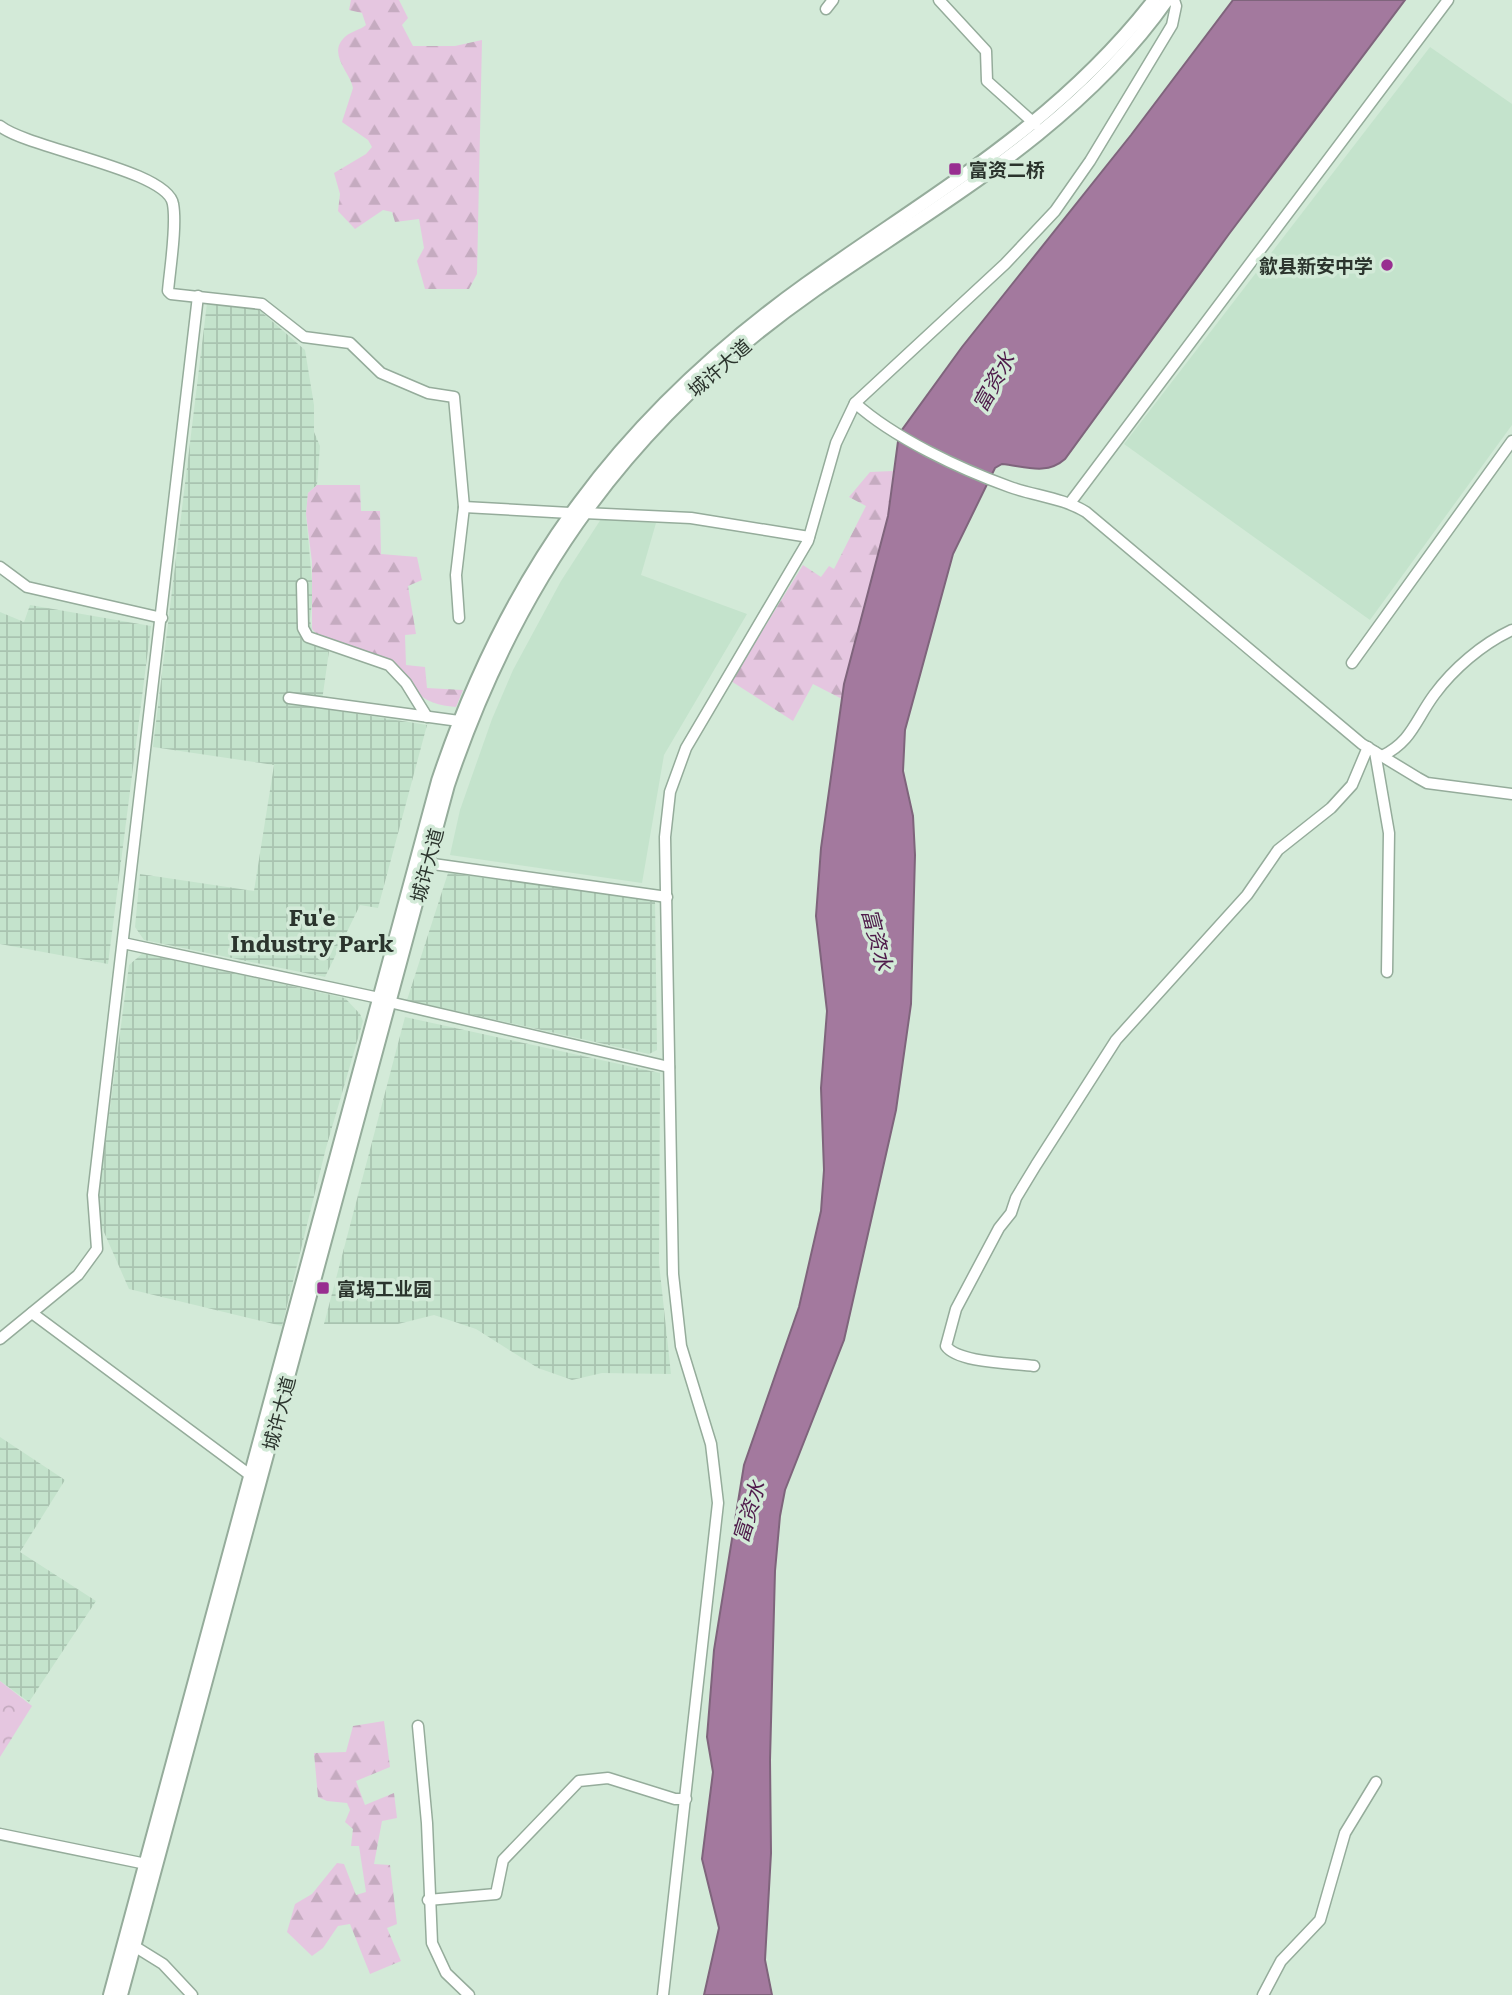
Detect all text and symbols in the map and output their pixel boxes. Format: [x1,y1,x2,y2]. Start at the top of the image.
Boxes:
place label: 富资二桥 [969,155,1045,183]
marker: 富资二桥 [947,161,963,177]
place label: 歙县新安中学 [1259,251,1373,279]
marker: 歙县新安中学 [1379,257,1395,273]
street label: 城许大道 [681,331,757,403]
water label: 富资水 [963,345,1021,416]
street label: 城许大道 [403,825,449,905]
district label: Fu'e Industry Park [230,899,394,959]
water label: 富资水 [856,905,902,974]
place label: 富堨工业园 [337,1274,432,1302]
marker: 富堨工业园 [315,1280,331,1296]
street label: 城许大道 [255,1373,301,1453]
water label: 富资水 [723,1475,771,1546]

